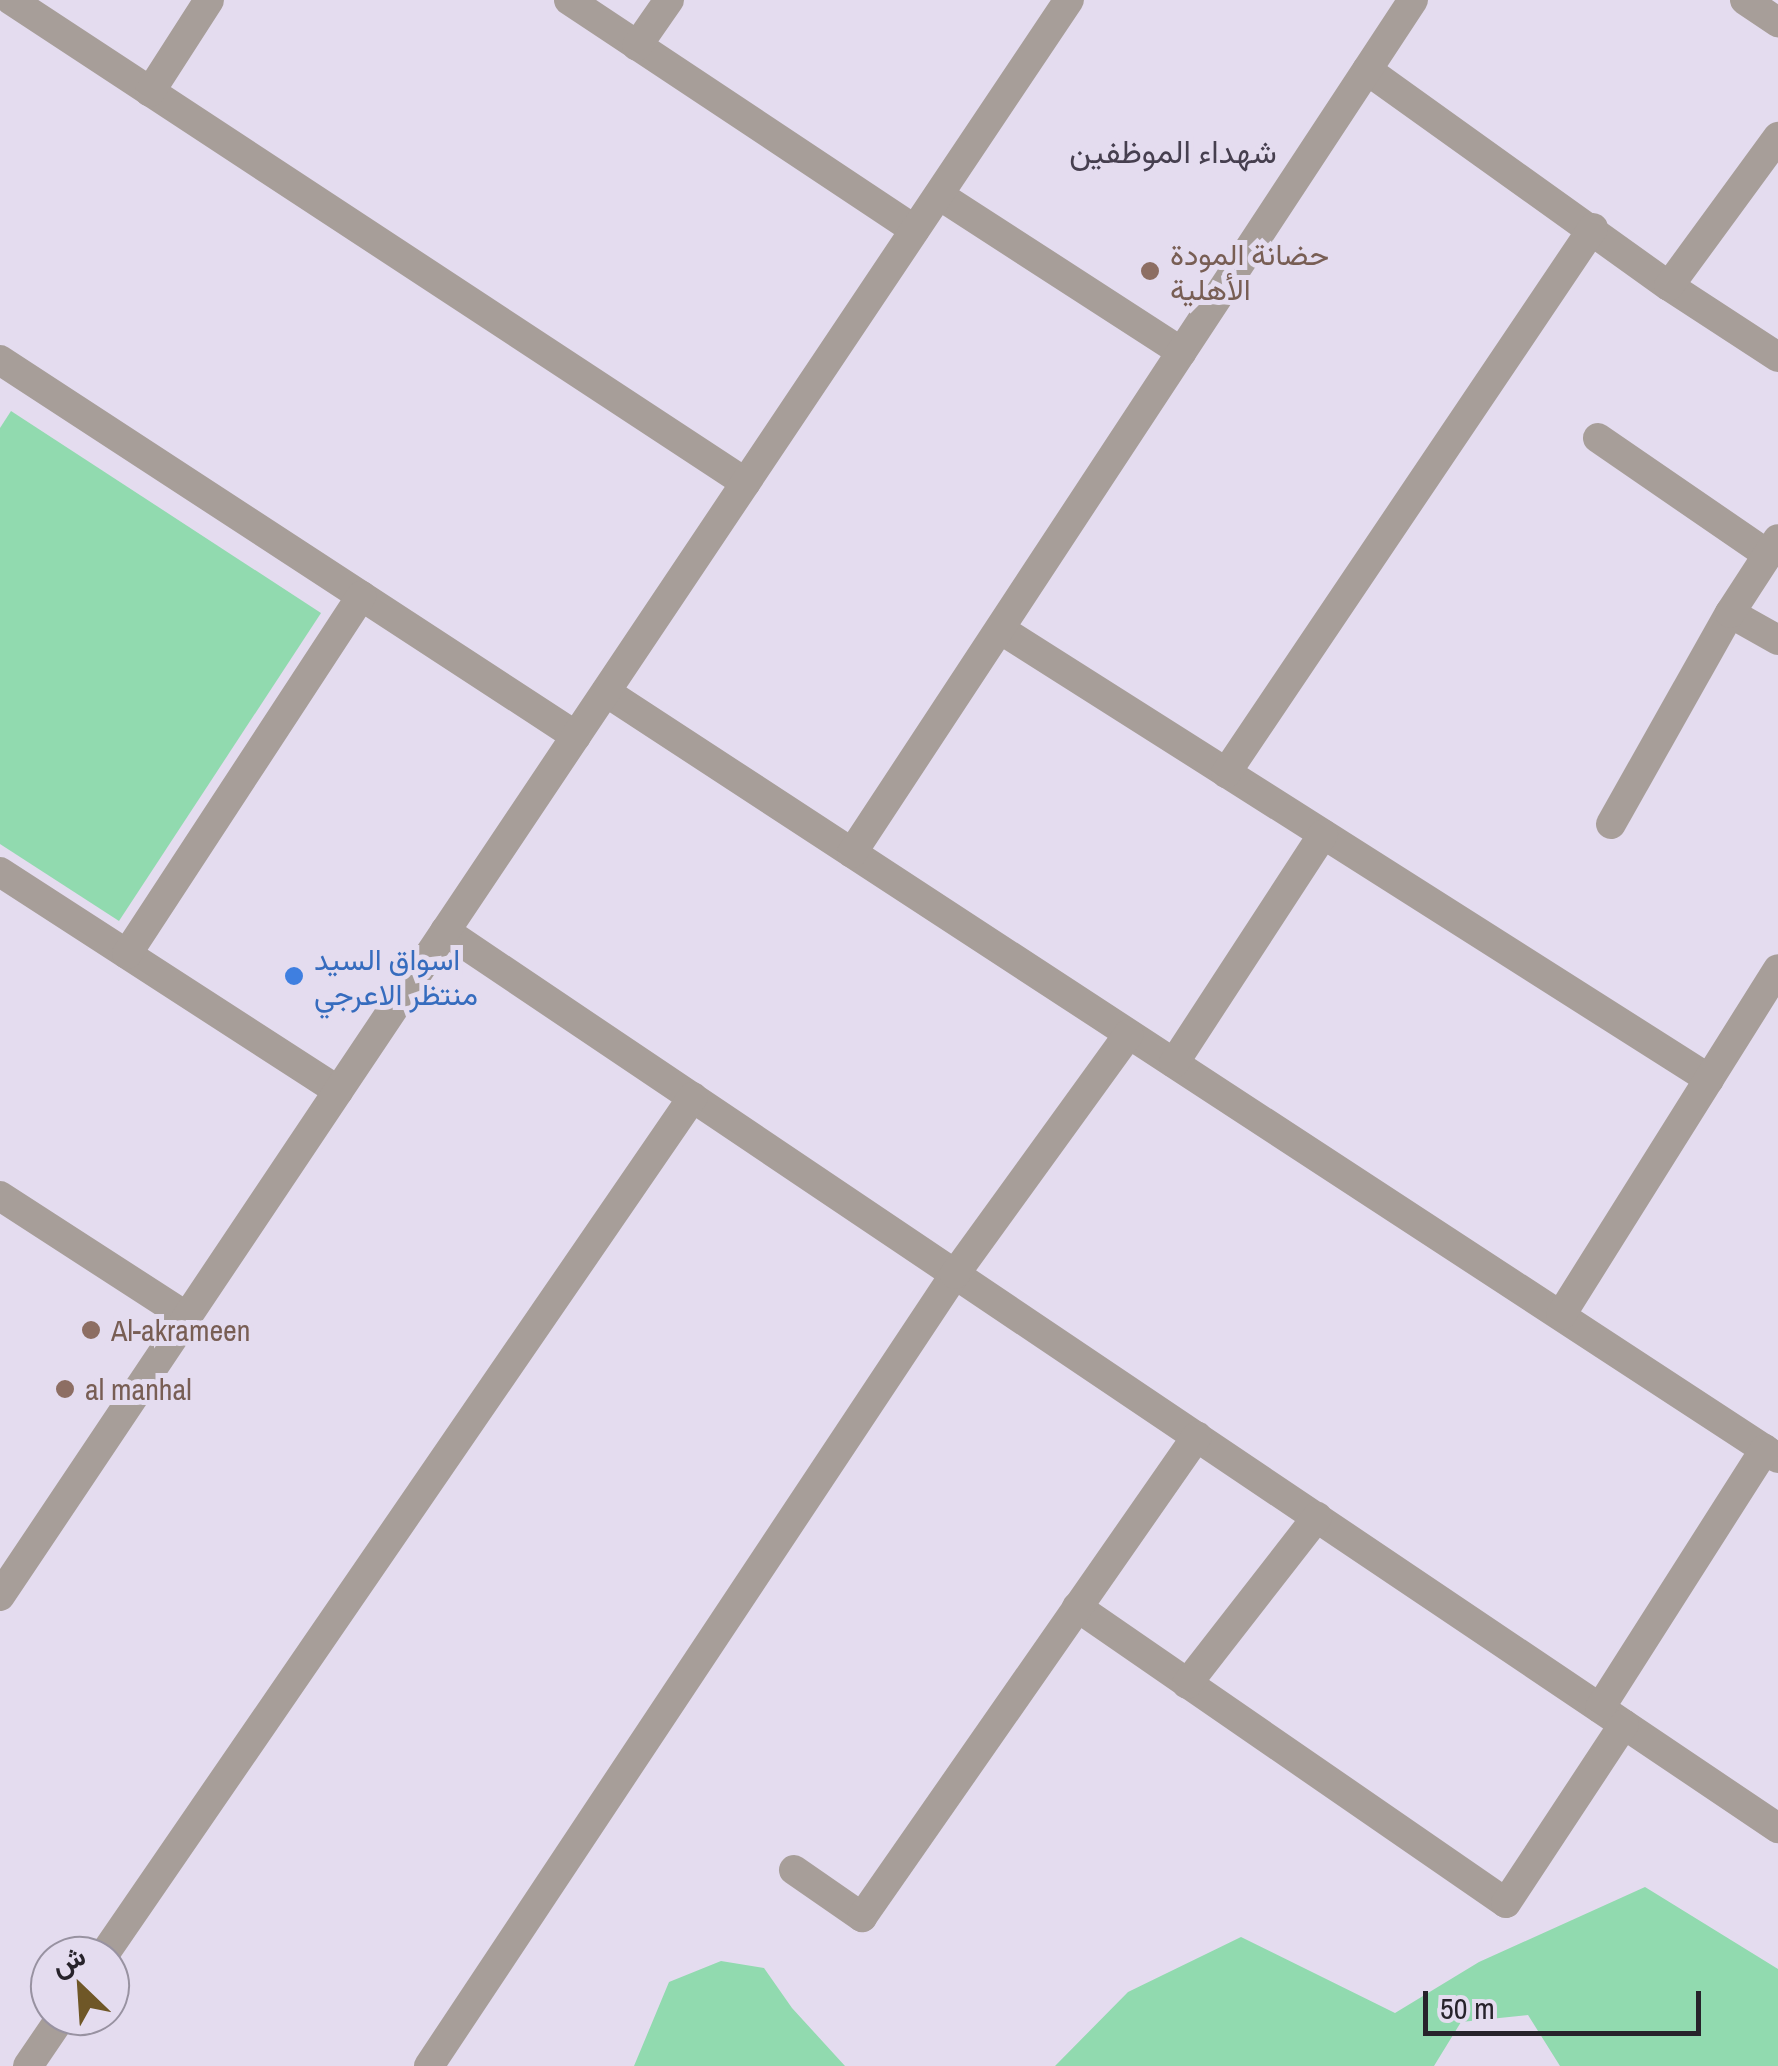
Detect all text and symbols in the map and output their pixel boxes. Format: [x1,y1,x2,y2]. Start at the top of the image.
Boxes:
district label: شهداء الموظفين [1069,133,1277,171]
place label: حضانة المودة الأهلية [1170,236,1329,306]
marker: حضانة المودة الأهلية [1139,260,1161,282]
place label: اسواق السيد منتظر الاعرجي [314,941,478,1012]
marker: اسواق السيد منتظر الاعرجي [283,965,305,987]
place label: Al-akrameen [111,1312,250,1348]
marker: Al-akrameen [80,1319,102,1341]
place label: al manhal [85,1371,192,1407]
marker: al manhal [54,1378,76,1400]
north arrow [30,1936,130,2036]
text: ش [45,1936,91,1985]
scale bar [1428,1971,1706,2033]
text: 50 m [1440,1988,1495,2028]

